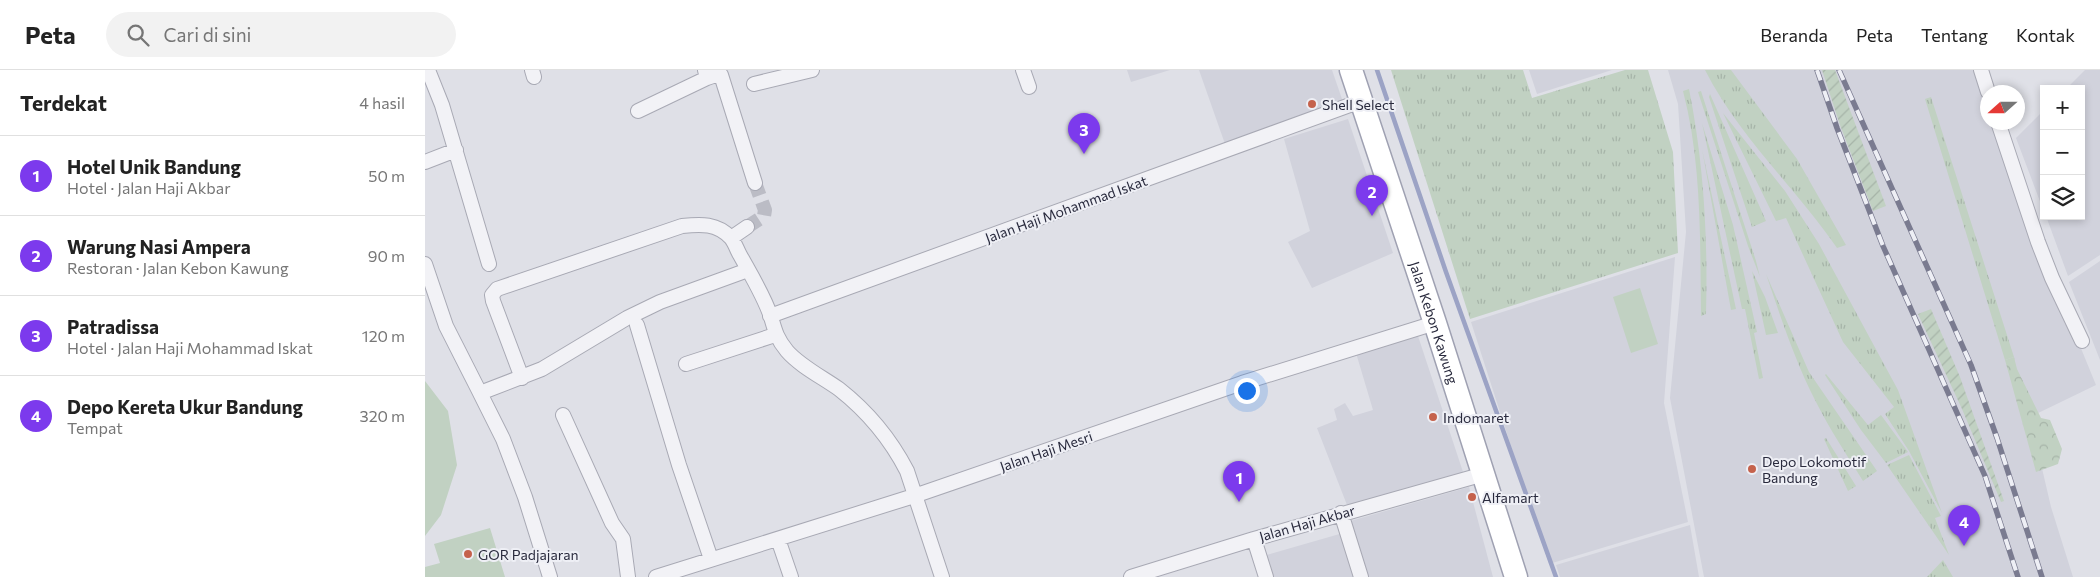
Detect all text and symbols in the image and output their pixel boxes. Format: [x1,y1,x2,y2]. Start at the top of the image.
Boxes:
search box [106,12,456,57]
text: Peta [25,20,76,49]
icon: search [124,21,152,49]
text: Cari di sini [164,23,251,46]
text: Beranda [1760,24,1828,46]
text: Peta [1856,24,1893,46]
text: Tentang [1921,24,1988,46]
text: Kontak [2016,24,2075,46]
north arrow [1980,85,2025,130]
map controls [2040,85,2085,220]
button: + [2040,85,2085,130]
text: Terdekat [20,90,107,115]
text: 4 hasil [359,93,405,112]
place label: Shell Select [1322,96,1395,113]
marker: Shell Select [1306,98,1318,110]
pin: 3 [1068,113,1100,154]
button: − [2040,130,2085,175]
text: Hotel Unik Bandung [67,155,241,178]
text: 1 [32,166,40,185]
text: 50 m [368,166,405,185]
street label: Jalan Haji Mohammad Iskat [983,172,1150,246]
pin: 2 [1356,175,1388,216]
button: layers [2040,175,2085,220]
text: Hotel · Jalan Haji Akbar [67,178,231,197]
text: Warung Nasi Ampera [67,235,251,258]
text: 2 [31,246,41,265]
text: 90 m [368,246,405,265]
text: Restoran · Jalan Kebon Kawung [67,258,289,277]
street label: Jalan Kebon Kawung [1407,259,1462,386]
text: Patradissa [67,315,159,338]
text: 3 [31,326,41,345]
text: 120 m [362,326,405,345]
text: Hotel · Jalan Haji Mohammad Iskat [67,338,313,357]
your location [1234,378,1260,404]
text: Depo Kereta Ukur Bandung [67,395,303,418]
text: 4 [31,406,41,425]
text: 320 m [360,406,405,425]
place label: Indomaret [1443,409,1510,426]
marker: Indomaret [1427,411,1439,423]
text: Tempat [67,418,123,437]
street label: Jalan Haji Mesri [997,427,1095,475]
place label: Depo Lokomotif Bandung [1762,453,1867,486]
pin: 1 [1223,461,1255,502]
marker: Depo Lokomotif Bandung [1746,463,1758,475]
place label: Alfamart [1482,489,1539,506]
marker: Alfamart [1466,491,1478,503]
street label: Jalan Haji Akbar [1257,501,1357,545]
pin: 4 [1948,505,1980,546]
place label: GOR Padjajaran [478,546,579,563]
marker: GOR Padjajaran [462,548,474,560]

